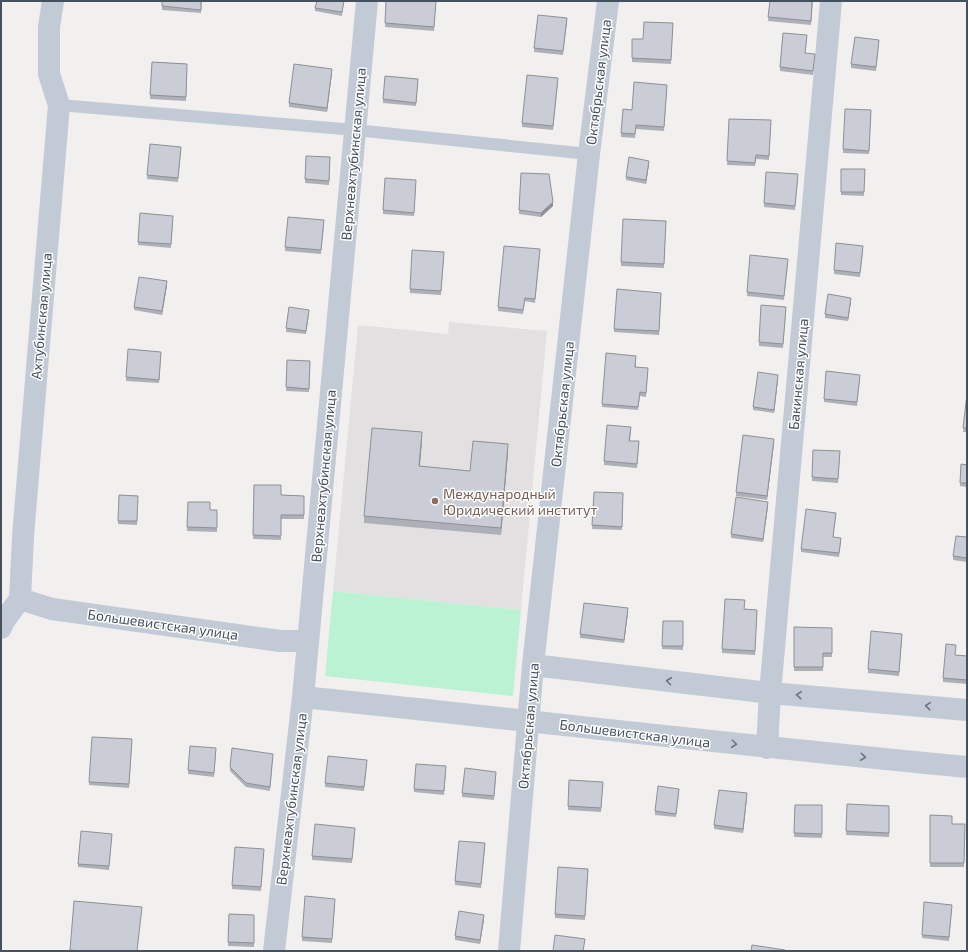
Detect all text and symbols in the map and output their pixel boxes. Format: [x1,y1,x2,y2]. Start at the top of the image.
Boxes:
street label: Октябрьская улица [582,18,614,146]
street label: Верхнеахтубинская улица [337,67,369,241]
street label: Ахтубинская улица [27,252,55,380]
street label: Бакинская улица [785,318,811,430]
street label: Октябрьская улица [547,340,577,468]
street label: Верхнеахтубинская улица [307,389,339,563]
place label: Международный Юридический институт [443,485,597,518]
marker: Международный Юридический институт [430,496,440,506]
street label: Большевистская улица [87,605,239,643]
street label: Октябрьская улица [514,662,542,790]
one-way arrow [666,677,672,686]
one-way arrow [796,691,802,700]
one-way arrow [925,702,931,711]
street label: Верхнеахтубинская улица [272,712,310,886]
street label: Большевистская улица [559,715,711,751]
one-way arrow [731,739,737,748]
one-way arrow [860,753,866,762]

